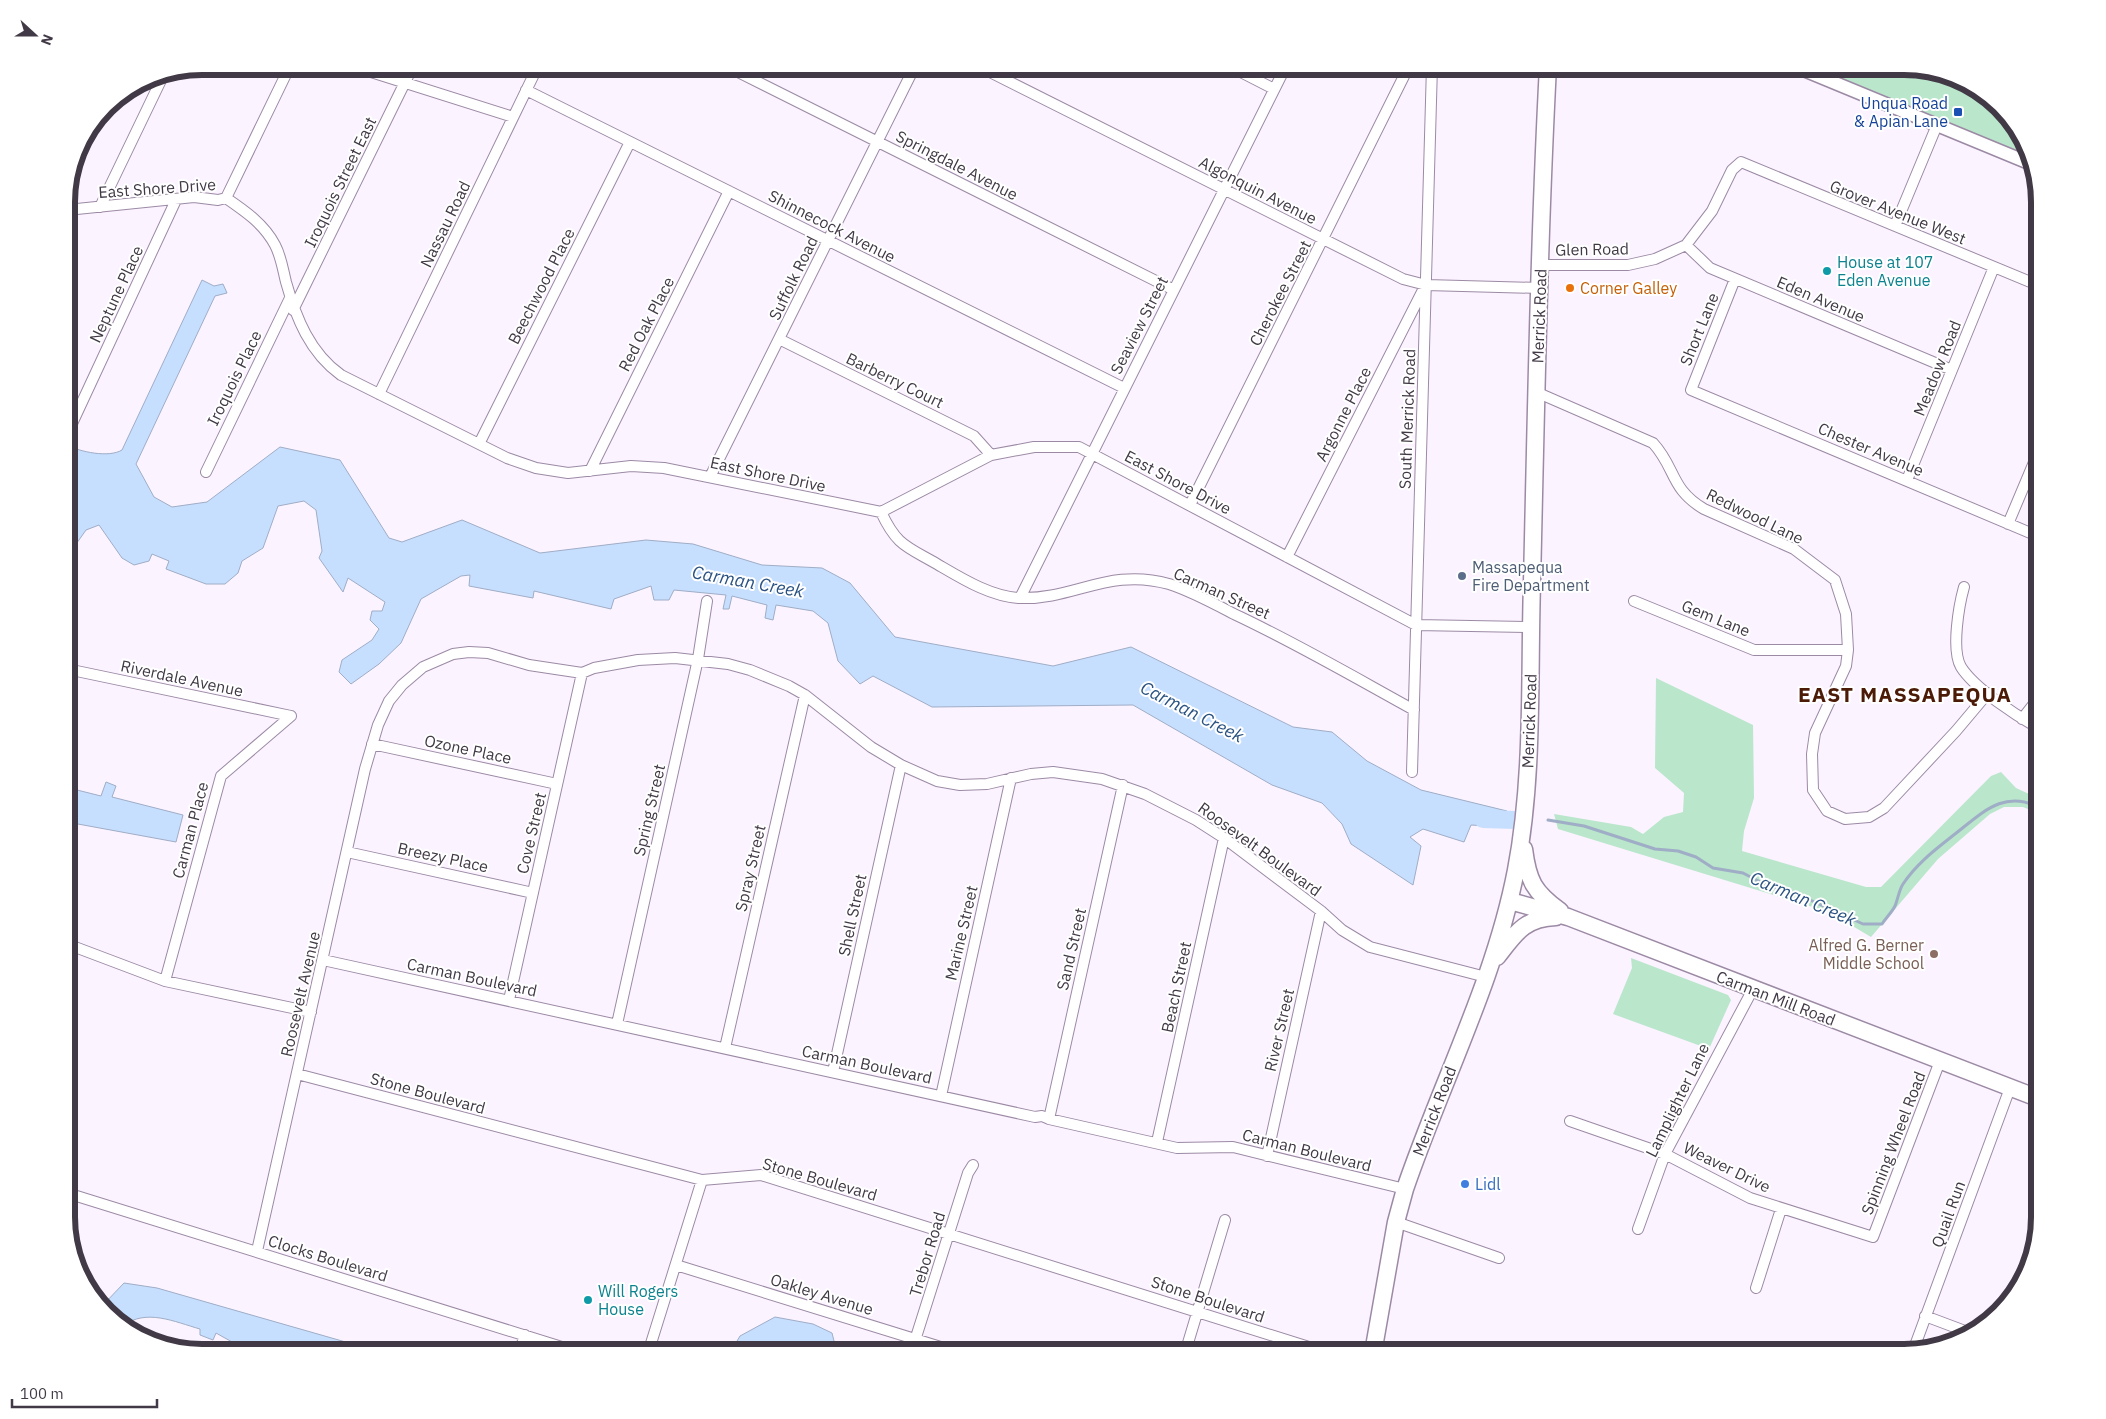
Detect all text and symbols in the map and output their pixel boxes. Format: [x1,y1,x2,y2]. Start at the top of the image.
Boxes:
north arrow [10,10,60,60]
text: N [37,32,57,48]
place label: Unqua Road & Apian Lane [1854,93,1948,131]
marker: Unqua Road & Apian Lane [1952,106,1964,118]
street label: Iroquois Street East [300,113,380,251]
street label: Springdale Avenue [893,126,1021,204]
street label: Algonquin Avenue [1196,152,1320,228]
street label: East Shore Drive [98,174,217,202]
street label: Grover Avenue West [1827,176,1969,248]
street label: Nassau Road [416,178,474,270]
street label: Shinnecock Avenue [765,185,899,267]
street label: Beechwood Place [503,224,579,347]
street label: Suffolk Road [764,233,822,323]
street label: Cherokee Street [1245,237,1315,349]
street label: Glen Road [1555,238,1629,260]
street label: Neptune Place [85,242,147,346]
place label: House at 107 Eden Avenue [1837,252,1933,290]
marker: House at 107 Eden Avenue [1821,265,1833,277]
street label: Merrick Road [1527,268,1551,364]
street label: Eden Avenue [1774,272,1868,327]
street label: Red Oak Place [614,273,678,375]
street label: Seaview Street [1106,273,1172,377]
place label: Corner Galley [1580,278,1677,298]
marker: Corner Galley [1564,282,1576,294]
street label: Short Lane [1675,289,1723,368]
street label: Meadow Road [1909,317,1965,419]
street label: Iroquois Place [202,327,266,429]
street label: Barberry Court [843,348,947,412]
street label: South Merrick Road [1395,348,1419,490]
street label: Argonne Place [1311,363,1375,464]
street label: Chester Avenue [1815,418,1927,480]
street label: East Shore Drive [1121,446,1235,519]
street label: East Shore Drive [708,452,828,496]
street label: Redwood Lane [1703,484,1807,548]
place label: Massapequa Fire Department [1472,557,1590,595]
water label: Carman Creek [690,560,806,603]
street label: Carman Street [1171,563,1273,623]
marker: Massapequa Fire Department [1456,570,1468,582]
street label: Gem Lane [1679,595,1753,641]
street label: Riverdale Avenue [119,655,245,701]
street label: Merrick Road [1517,673,1541,769]
water label: Carman Creek [1137,676,1248,748]
district label: EAST MASSAPEQUA [1798,680,2012,708]
street label: Ozone Place [423,730,514,768]
street label: Spring Street [629,762,669,858]
street label: Carman Place [168,779,213,880]
street label: Cove Street [512,790,550,876]
street label: Roosevelt Boulevard [1194,798,1326,900]
street label: Spray Street [730,823,770,913]
street label: Breezy Place [396,838,490,876]
water label: Carman Creek [1747,866,1860,931]
street label: Shell Street [834,872,870,958]
street label: Marine Street [940,884,982,982]
street label: Sand Street [1052,906,1090,992]
street label: Roosevelt Avenue [276,929,324,1059]
place label: Alfred G. Berner Middle School [1808,935,1924,973]
street label: Beach Street [1157,940,1195,1034]
marker: Alfred G. Berner Middle School [1928,948,1940,960]
street label: Carman Boulevard [405,953,539,1001]
street label: Carman Mill Road [1714,966,1838,1030]
street label: River Street [1260,987,1298,1073]
street label: Carman Boulevard [800,1040,934,1088]
street label: Lamplighter Lane [1641,1040,1713,1160]
street label: Merrick Road [1408,1063,1460,1159]
street label: Stone Boulevard [368,1068,488,1118]
street label: Spinning Wheel Road [1856,1069,1930,1217]
street label: Carman Boulevard [1240,1124,1374,1176]
street label: Weaver Drive [1680,1137,1774,1197]
street label: Stone Boulevard [760,1153,880,1205]
place label: Lidl [1475,1174,1501,1194]
marker: Lidl [1459,1178,1471,1190]
street label: Quail Run [1927,1178,1969,1250]
street label: Trebor Road [905,1209,949,1299]
street label: Clocks Boulevard [266,1230,390,1286]
street label: Oakley Avenue [768,1269,876,1319]
street label: Stone Boulevard [1149,1271,1267,1327]
place label: Will Rogers House [598,1281,678,1319]
marker: Will Rogers House [582,1294,594,1306]
scale bar [12,1376,158,1408]
text: 100 m [20,1384,64,1403]

